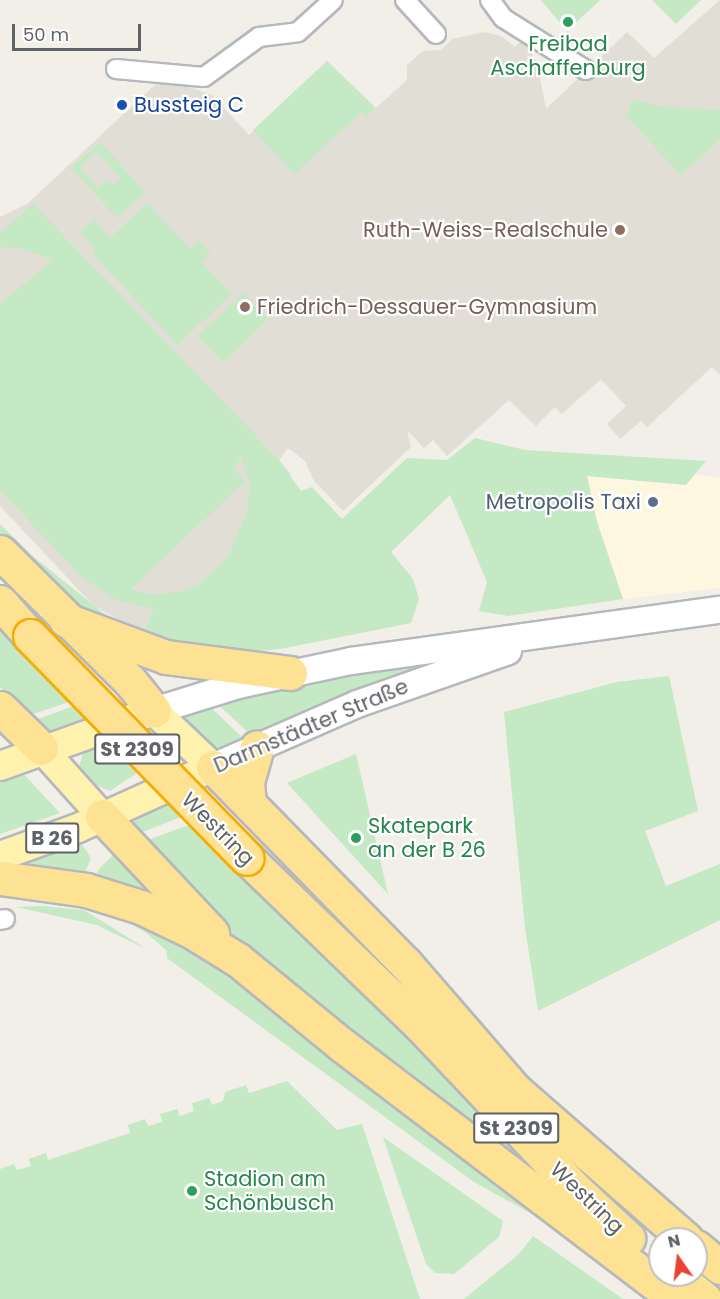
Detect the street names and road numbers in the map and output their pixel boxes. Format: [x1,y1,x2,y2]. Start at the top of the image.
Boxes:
street label: Darmstädter Straße [210,674,412,778]
road number: St 2309 [94,732,180,766]
street label: Westring [176,787,260,871]
road number: B 26 [25,821,79,855]
road number: St 2309 [472,1111,560,1145]
street label: Westring [545,1157,629,1239]

